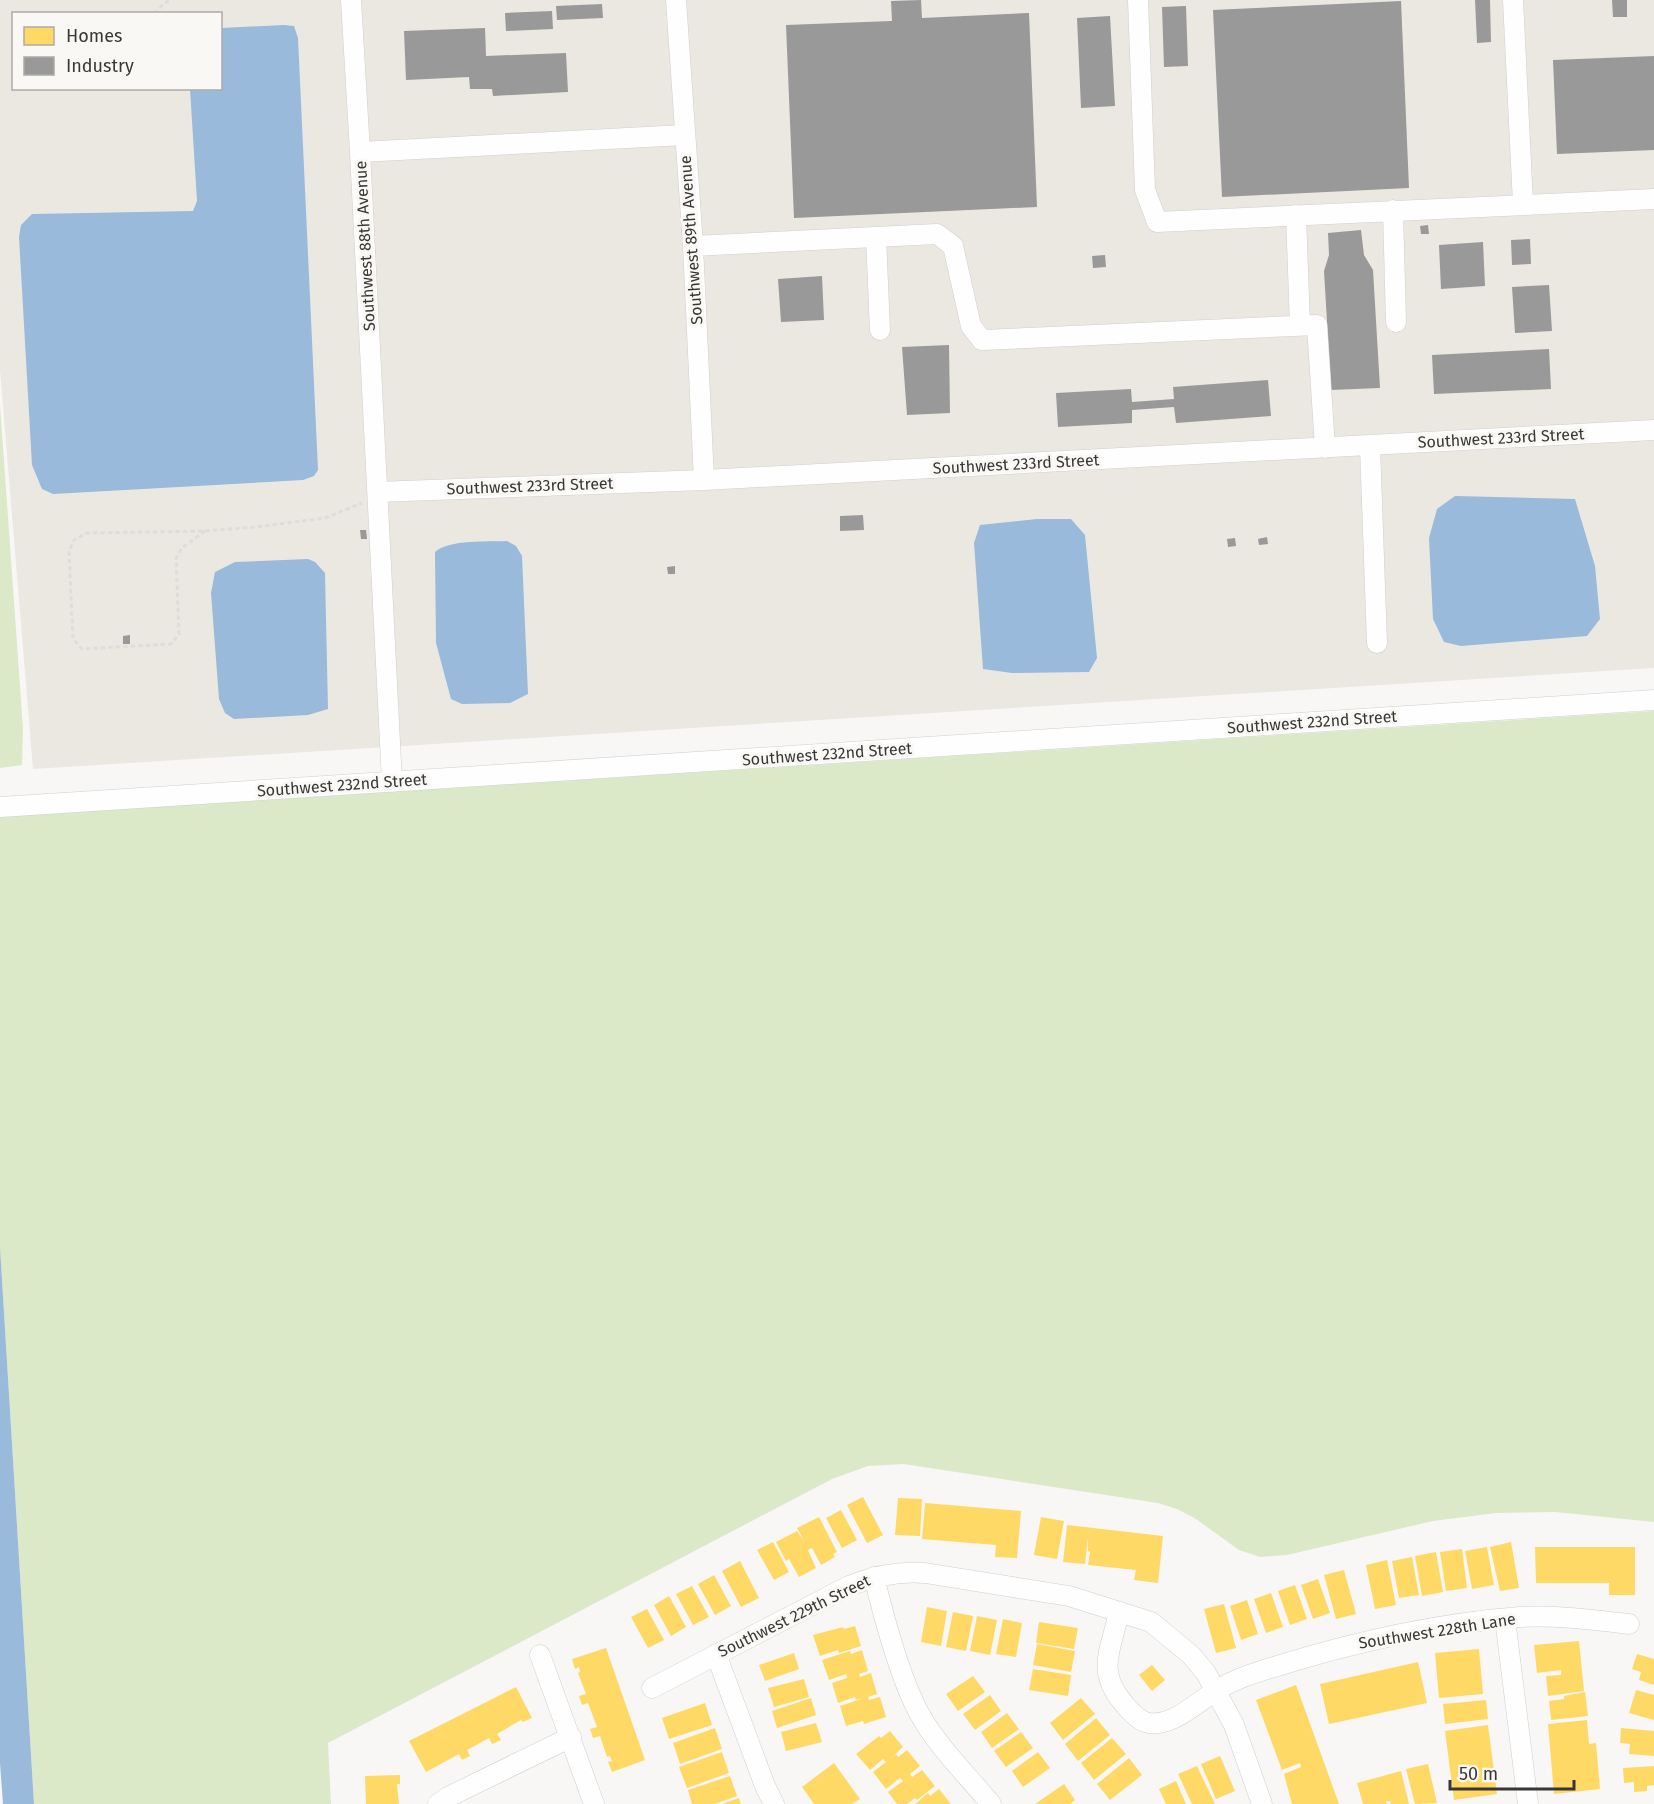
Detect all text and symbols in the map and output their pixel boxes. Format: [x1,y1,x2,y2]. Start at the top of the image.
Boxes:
legend [12,12,222,90]
text: Homes [66,25,122,47]
text: Industry [66,55,134,77]
street label: Southwest 89th Avenue [676,155,706,325]
street label: Southwest 88th Avenue [351,160,379,332]
street label: Southwest 233rd Street [1417,424,1585,452]
street label: Southwest 233rd Street [932,450,1100,478]
street label: Southwest 233rd Street [446,474,614,498]
street label: Southwest 232nd Street [1226,707,1398,737]
street label: Southwest 232nd Street [741,739,913,769]
street label: Southwest 232nd Street [256,770,428,800]
street label: Southwest 229th Street [715,1571,873,1661]
street label: Southwest 228th Lane [1357,1609,1517,1653]
scale bar [1450,1753,1574,1791]
text: 50 m [1459,1763,1498,1785]

